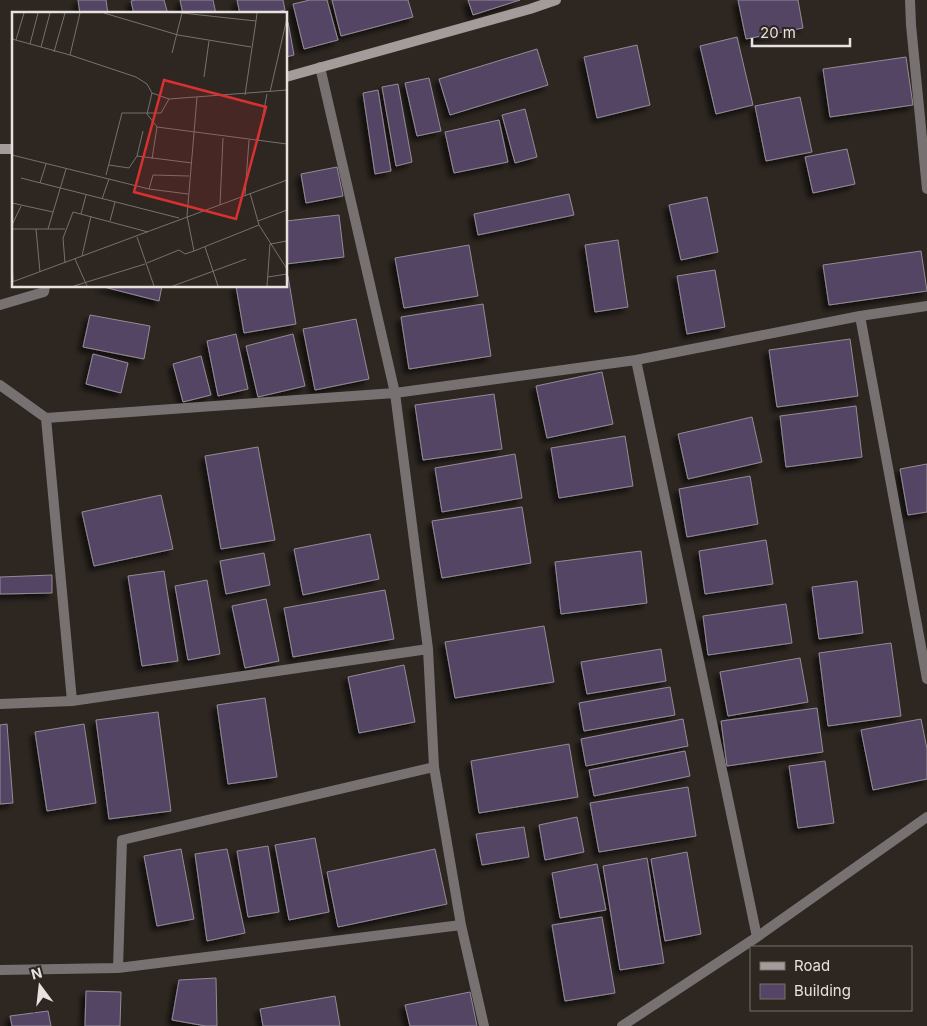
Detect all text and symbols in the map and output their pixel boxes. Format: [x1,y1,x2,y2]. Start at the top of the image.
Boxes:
inset map [12,12,288,288]
scale bar [752,15,850,47]
text: 20 m [760,23,796,42]
legend [750,946,912,1011]
text: Road [794,956,830,975]
north arrow [15,961,65,1011]
text: N [29,963,44,983]
text: Building [794,981,851,1000]

